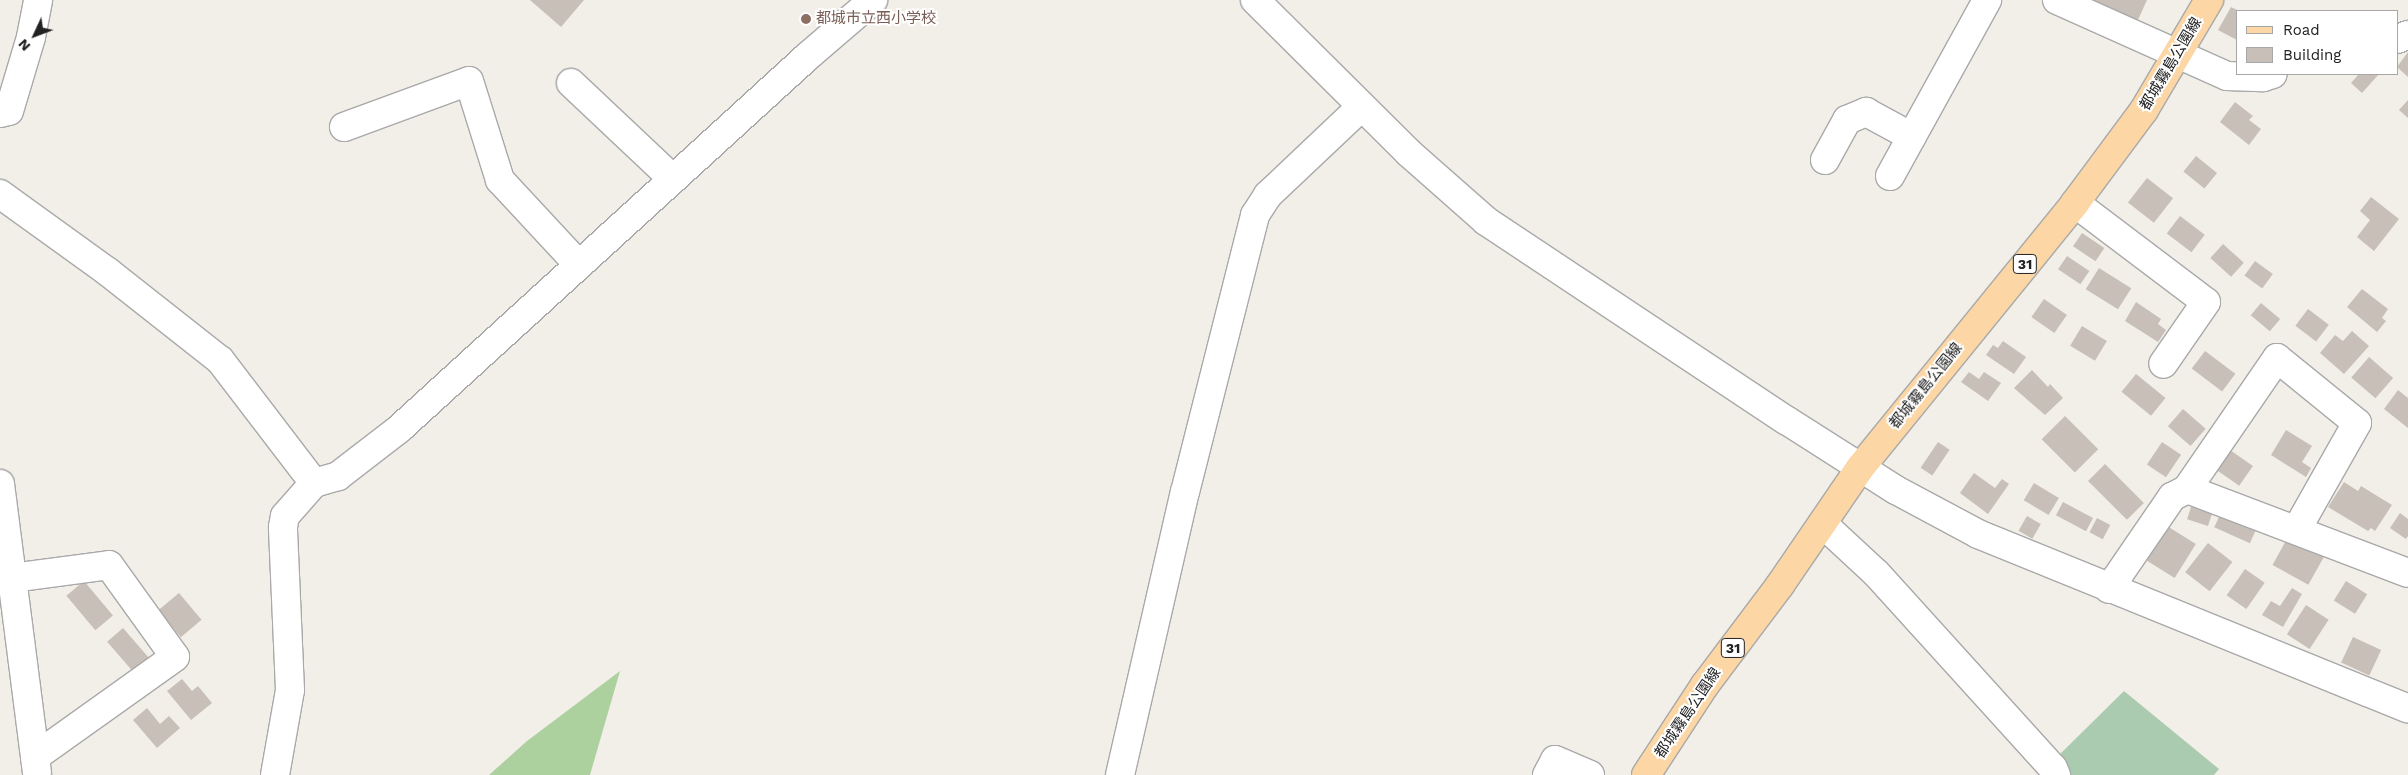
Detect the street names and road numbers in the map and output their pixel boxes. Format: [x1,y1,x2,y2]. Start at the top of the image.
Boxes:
street label: 都城霧島公園線 [2136,14,2206,114]
road number: 31 [2012,252,2038,276]
street label: 都城霧島公園線 [1886,340,1966,432]
road number: 31 [1720,636,1746,660]
street label: 都城霧島公園線 [1651,664,1725,762]

